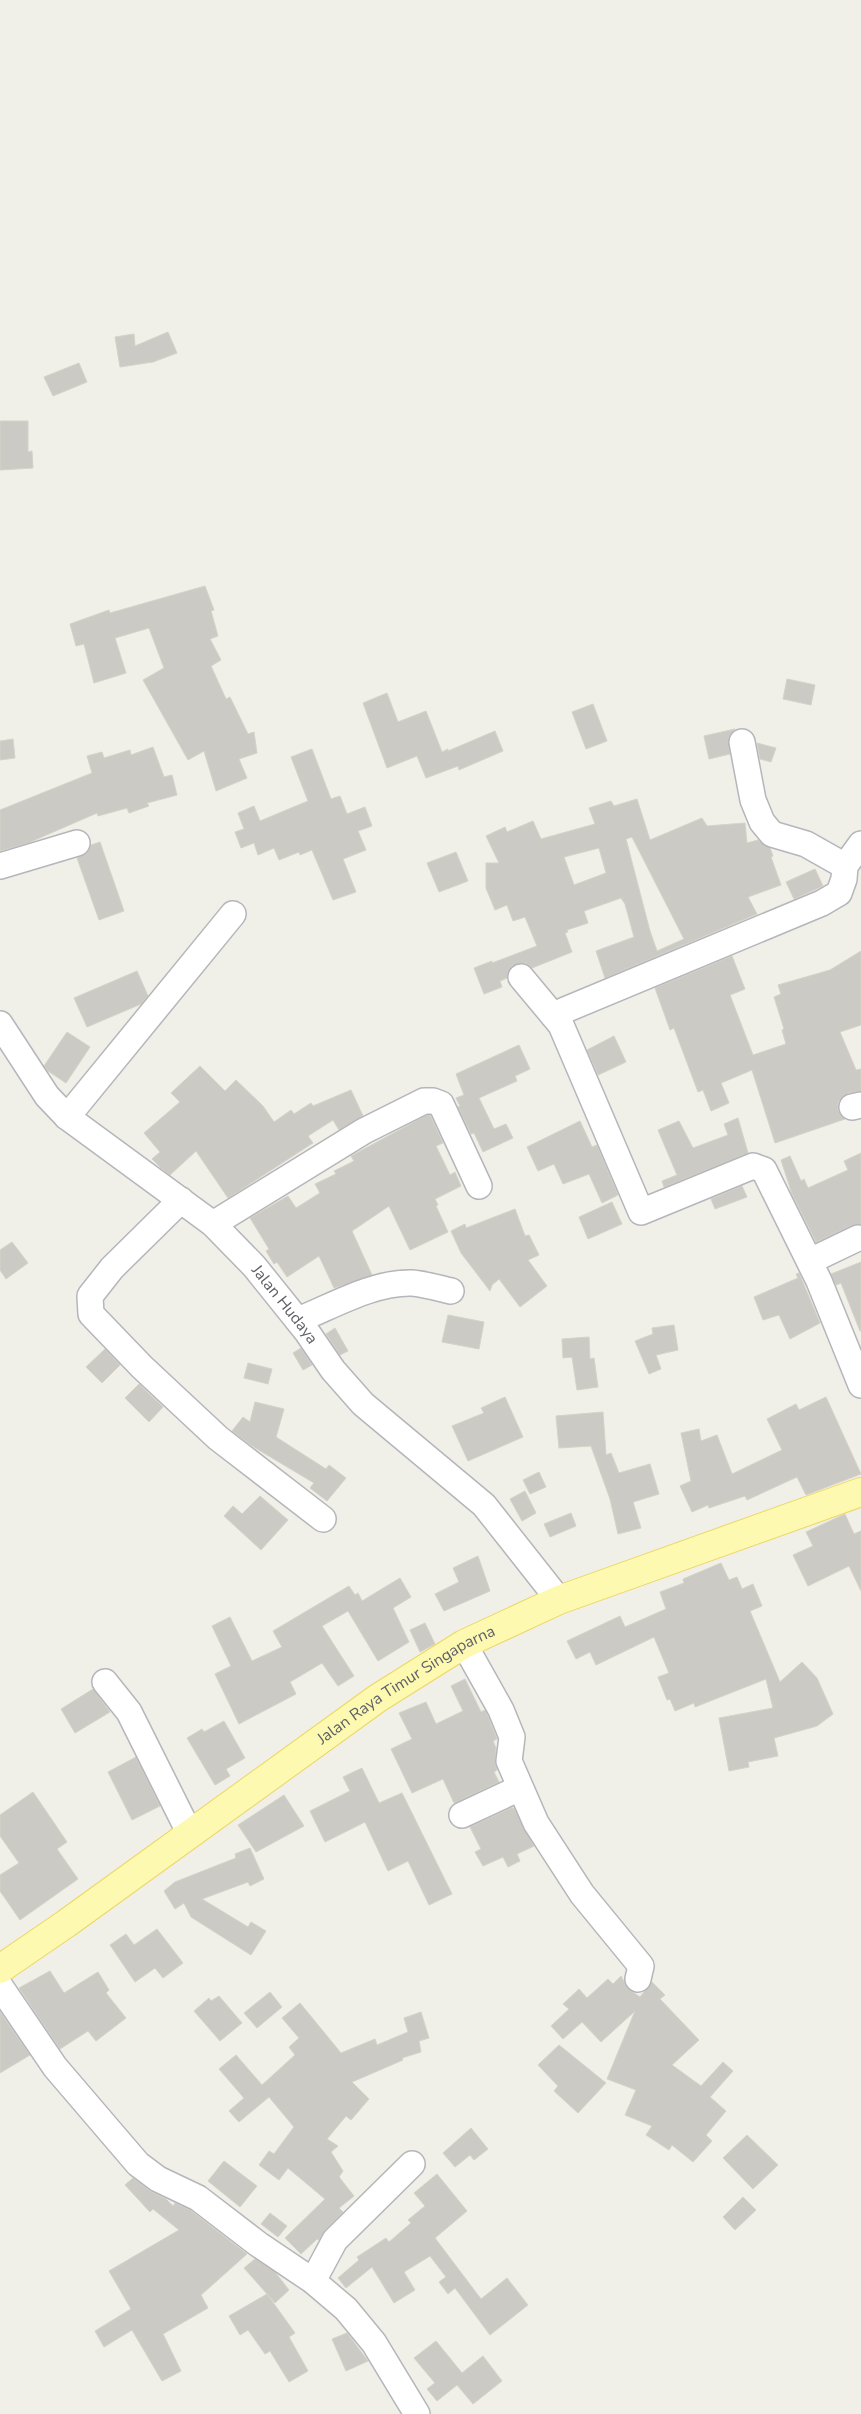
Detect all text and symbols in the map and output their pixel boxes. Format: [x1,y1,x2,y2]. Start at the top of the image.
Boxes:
street label: Jalan Hudaya [246,1260,323,1348]
street label: Jalan Raya Timur Singaparna [312,1620,499,1750]

